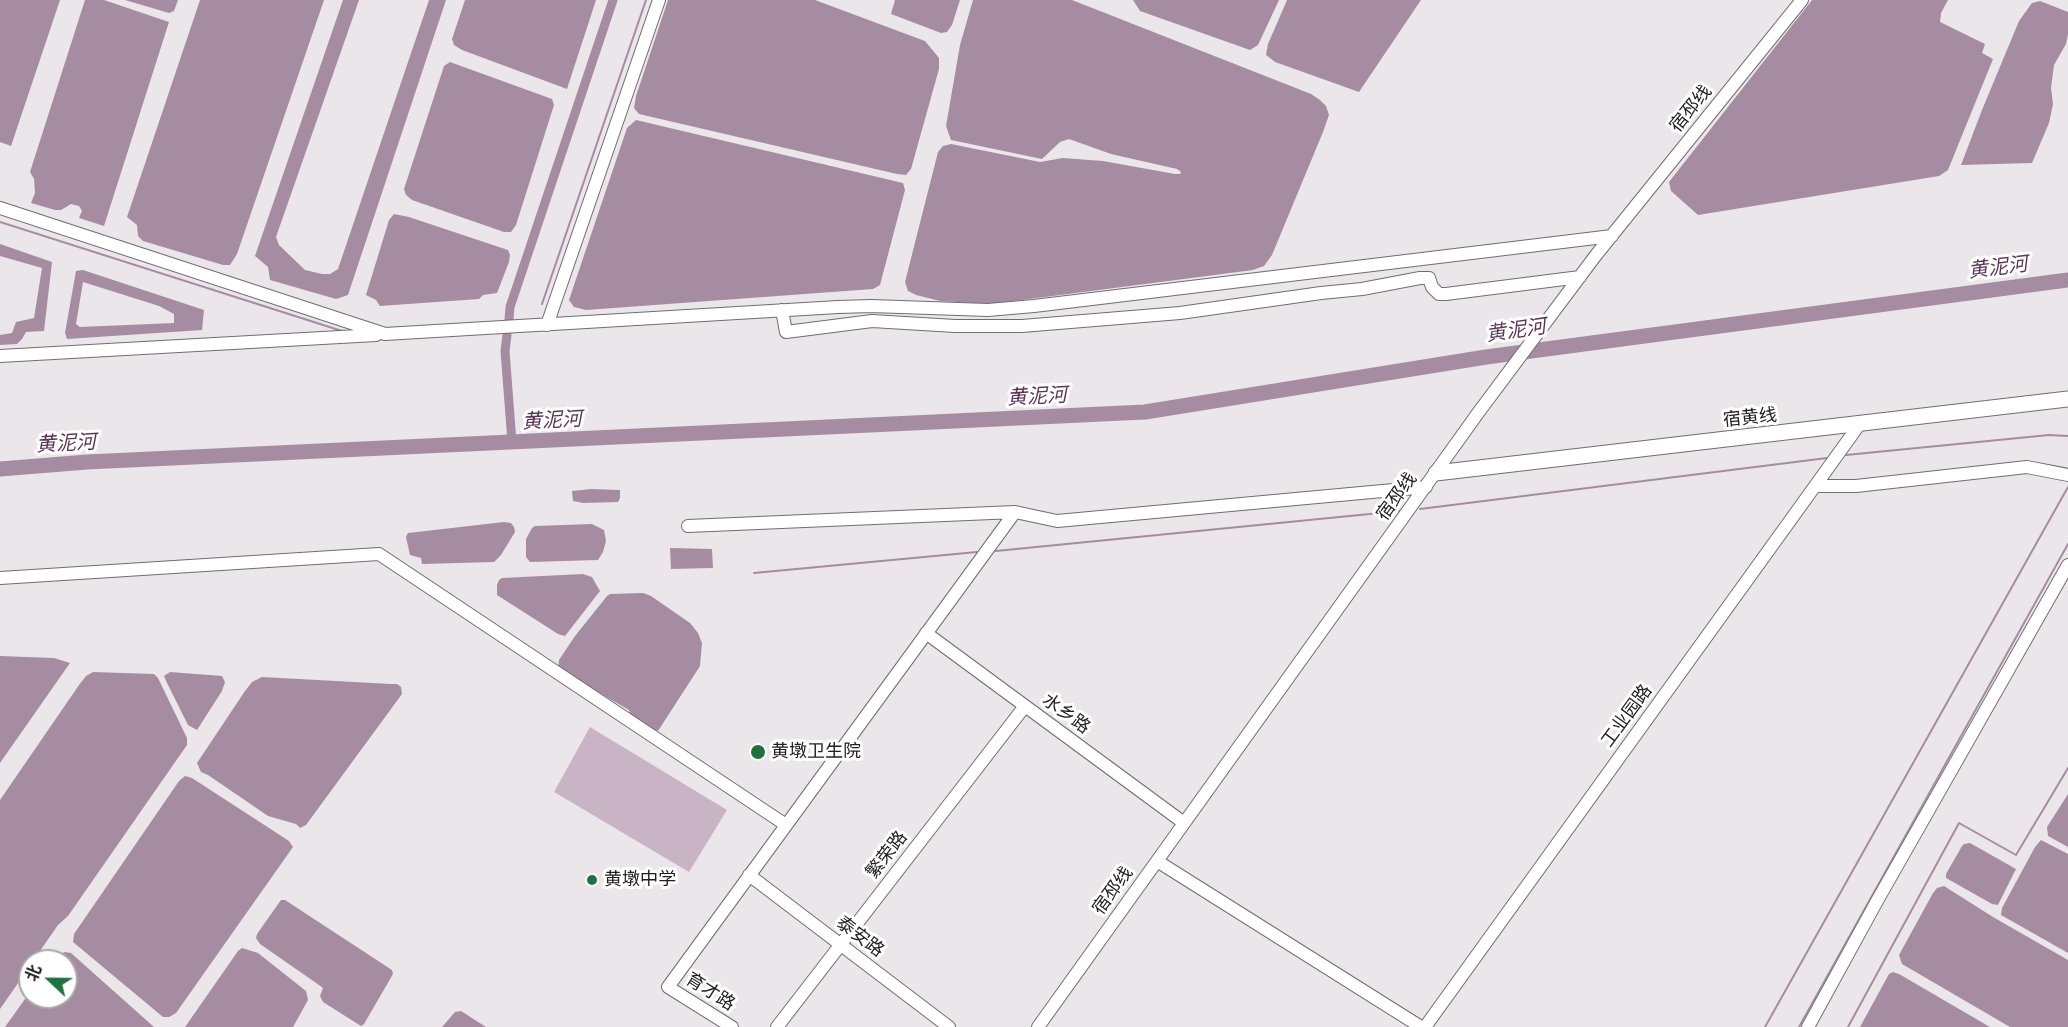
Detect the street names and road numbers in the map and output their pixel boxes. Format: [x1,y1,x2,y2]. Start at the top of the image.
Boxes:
street label: 宿邳线 [1666,81,1716,137]
street label: 宿黄线 [1722,404,1778,432]
street label: 宿邳线 [1372,469,1422,525]
street label: 工业园路 [1597,681,1657,751]
street label: 水乡路 [1038,689,1094,739]
street label: 繁荣路 [862,827,912,883]
street label: 宿邳线 [1088,863,1138,919]
street label: 泰安路 [832,912,888,962]
street label: 育才路 [681,969,739,1015]

